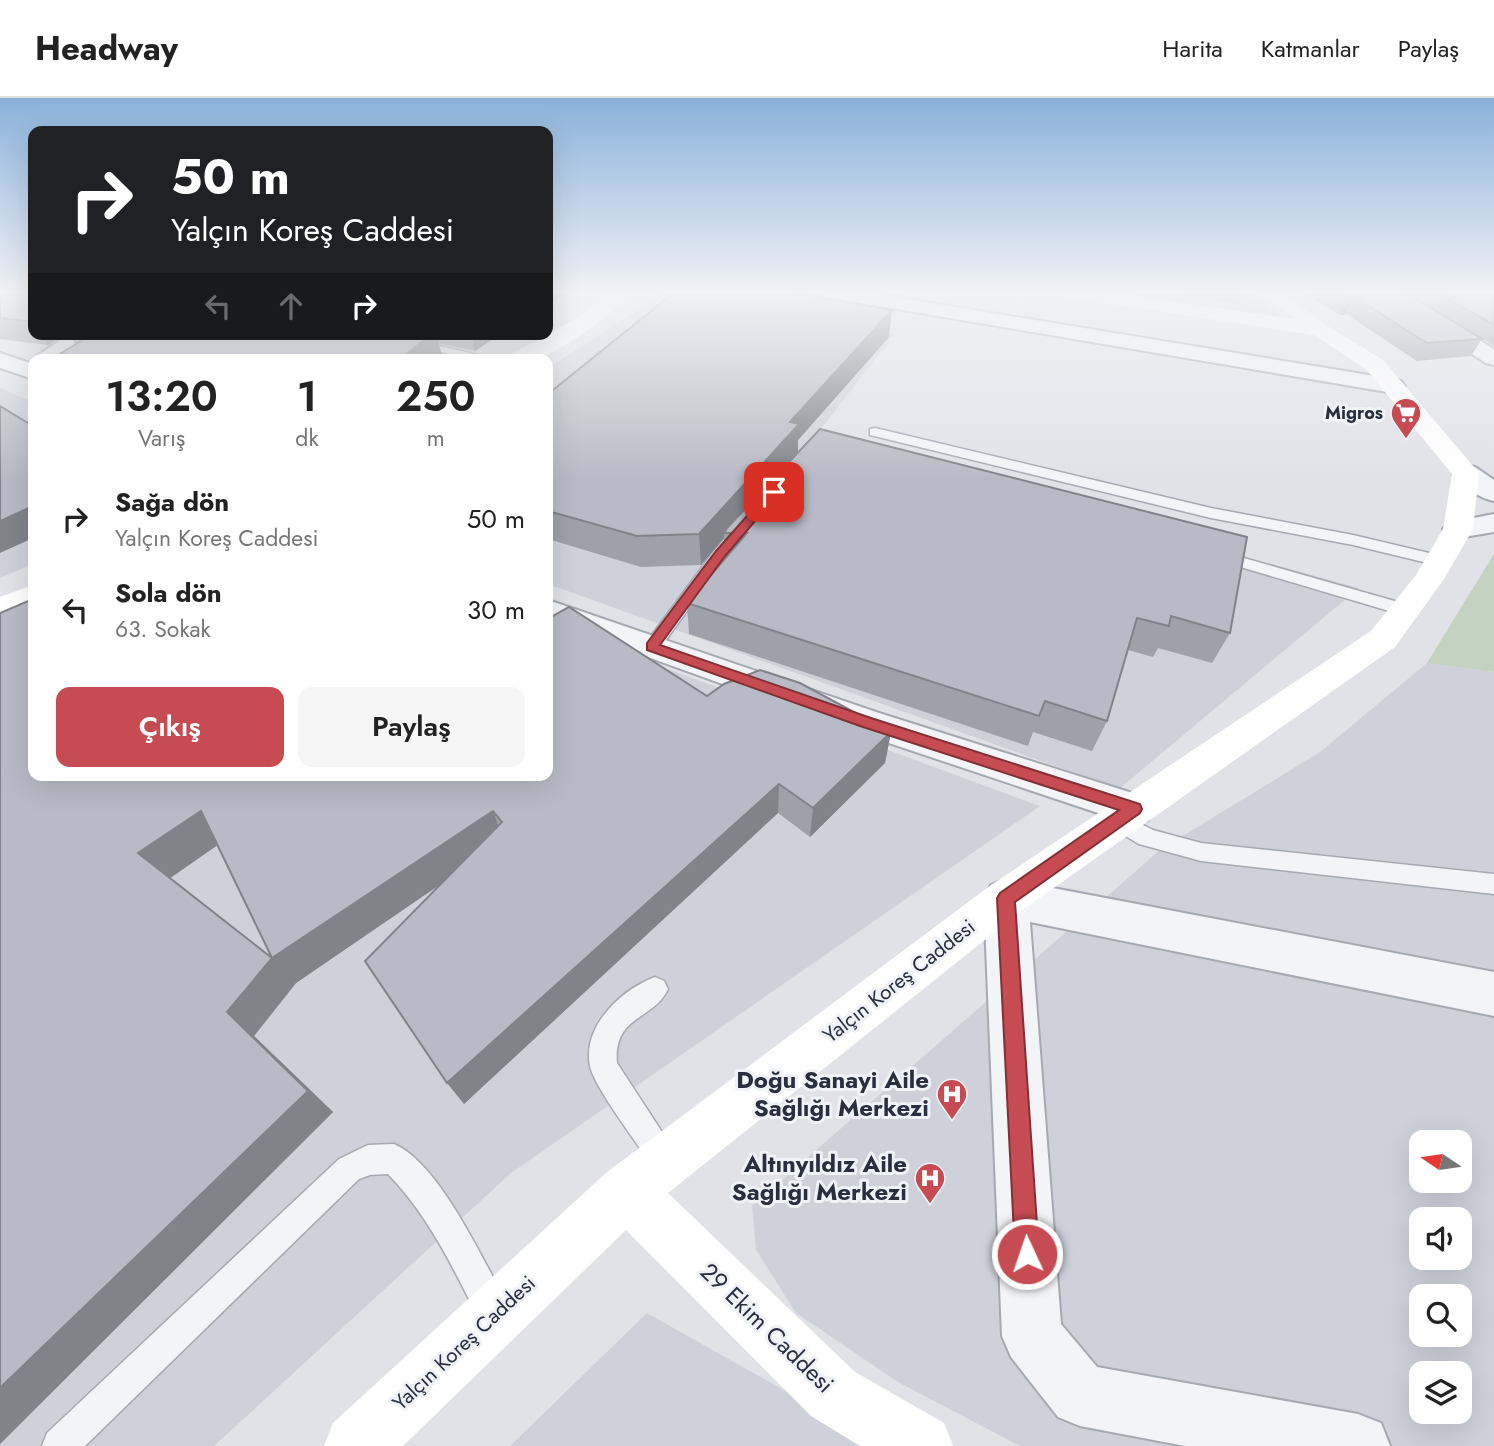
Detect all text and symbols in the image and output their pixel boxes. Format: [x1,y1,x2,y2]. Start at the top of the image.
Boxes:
text: Headway [35,25,178,72]
text: Harita [1162,31,1223,66]
text: Katmanlar [1261,31,1360,66]
text: Paylaş [1398,31,1459,66]
text: 50 m [171,142,290,212]
icon: right [56,154,147,245]
text: Yalçın Koreş Caddesi [171,207,454,253]
icon: left [199,287,237,325]
icon: ahead [272,287,310,325]
icon: right [345,287,383,325]
text: 13:20 [105,366,218,427]
text: 1 [297,366,317,427]
text: 250 [396,366,476,427]
supermarket icon: Migros [1389,396,1423,440]
place label: Migros [1325,400,1383,426]
text: Varış [138,421,185,455]
text: dk [295,421,319,455]
text: m [427,421,445,455]
pin [744,462,804,522]
icon: arrive [755,473,793,511]
text: Sağa dön [115,483,229,521]
icon: right [56,500,94,538]
text: 50 m [467,500,525,538]
text: Yalçın Koreş Caddesi [115,521,318,555]
text: Sola dön [115,574,222,612]
icon: left [56,591,94,629]
text: 30 m [467,591,525,629]
text: 63. Sokak [115,612,211,646]
button: Çıkış [56,687,284,767]
button: Paylaş [298,687,525,767]
street label: Yalçın Koreş Caddesi [817,912,981,1050]
place label: Doğu Sanayi Aile Sağlığı Merkezi [736,1062,929,1125]
hospital icon: Doğu Sanayi Aile Sağlığı Merkezi [935,1077,969,1121]
north arrow [1409,1130,1472,1194]
map controls [1409,1130,1472,1424]
place label: Altınyıldız Aile Sağlığı Merkezi [732,1146,907,1209]
hospital icon: Altınyıldız Aile Sağlığı Merkezi [913,1161,947,1205]
button: sound [1409,1207,1472,1270]
position arrow [990,1217,1064,1291]
street label: 29 Ekim Caddesi [693,1255,842,1401]
street label: Yalçın Koreş Caddesi [386,1269,542,1417]
button: search [1409,1284,1472,1347]
button: layers [1409,1361,1472,1424]

